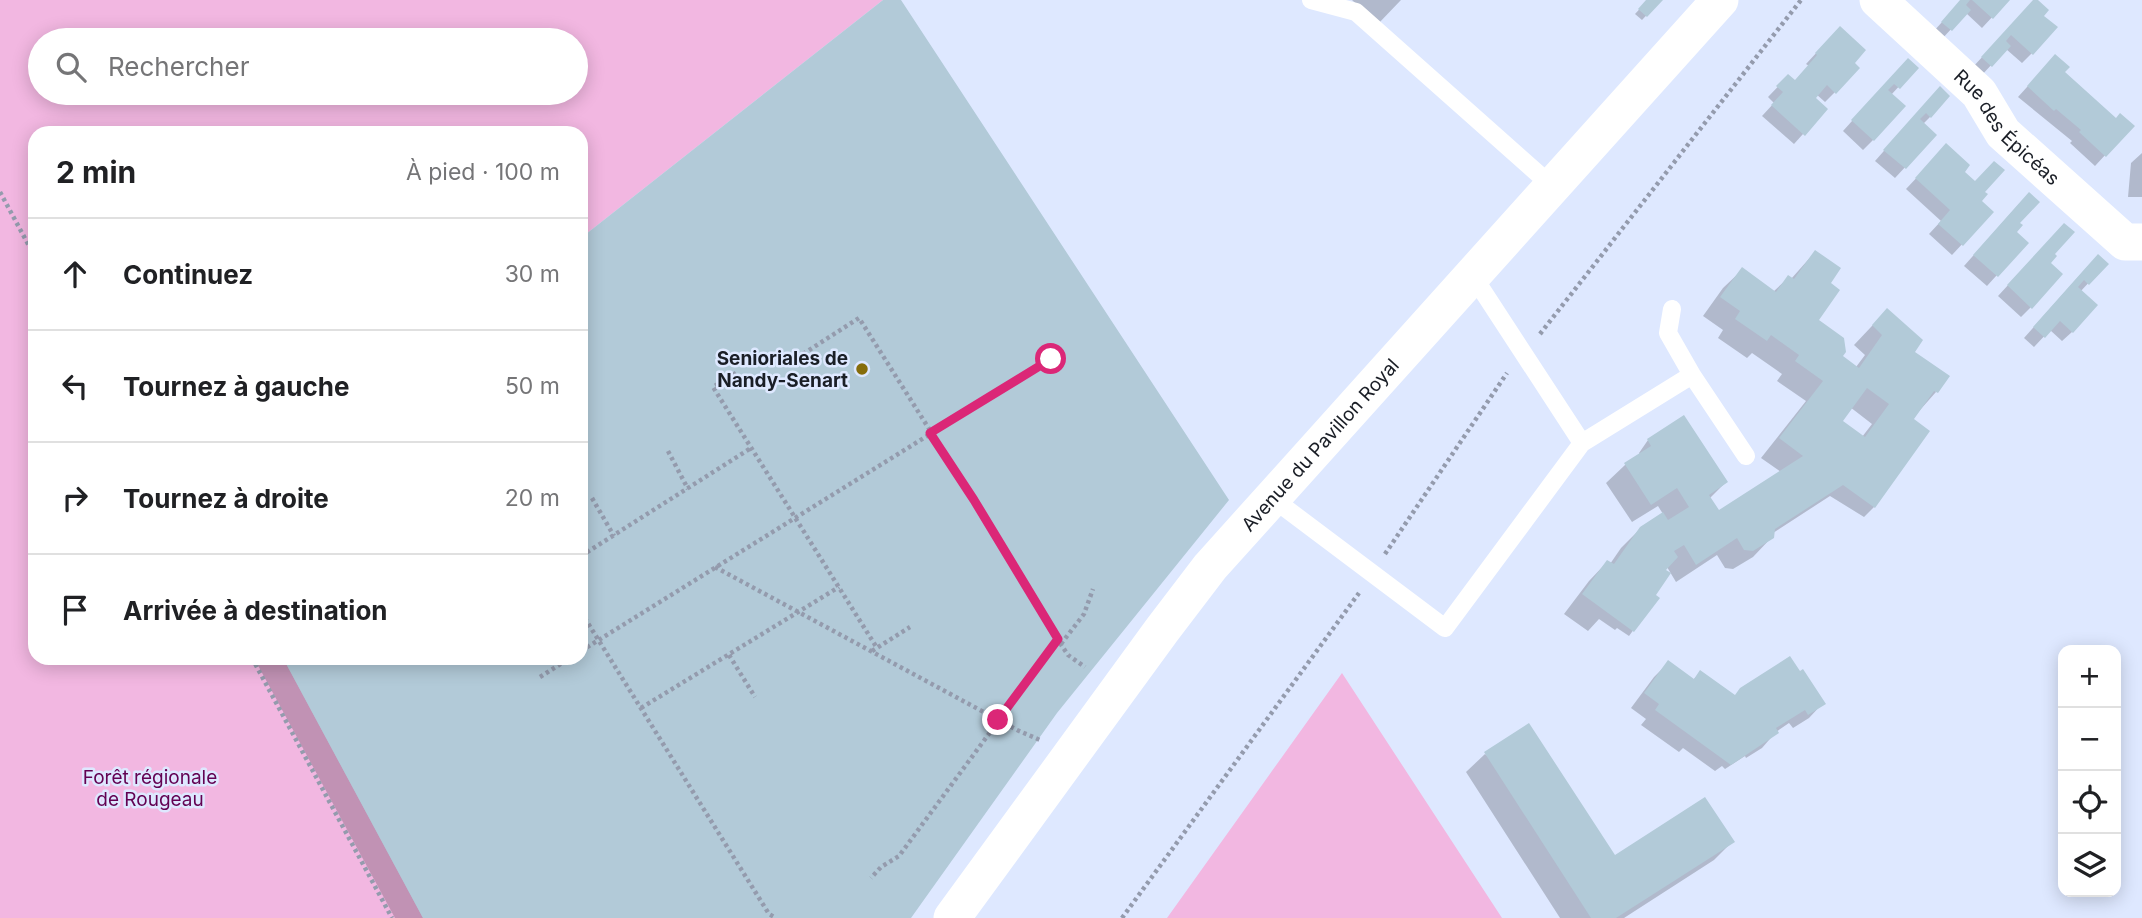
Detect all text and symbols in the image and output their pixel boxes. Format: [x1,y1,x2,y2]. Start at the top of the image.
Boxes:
search box [28,28,588,105]
icon: search [52,48,90,86]
text: Rechercher [108,51,249,82]
street label: Rue des Épicéas [1949,65,2065,190]
text: 2 min [56,154,136,190]
text: À pied · 100 m [406,158,560,186]
icon: ahead [56,255,94,293]
text: Continuez [123,259,253,290]
text: 30 m [505,260,560,288]
route start [1035,343,1066,374]
place label: Senioriales de Nandy-Senart [717,347,848,392]
street label: Avenue du Pavillon Royal [1236,354,1403,536]
marker: Senioriales de Nandy-Senart [854,361,870,377]
icon: left [56,367,94,405]
text: Tournez à gauche [123,371,349,402]
text: 50 m [505,372,560,400]
icon: right [56,479,94,517]
text: Tournez à droite [123,483,329,514]
text: 20 m [505,484,560,512]
icon: arrive [56,591,94,629]
text: Arrivée à destination [123,595,388,626]
map controls [2058,645,2121,897]
button: + [2058,645,2121,708]
route end [982,704,1013,735]
button: − [2058,708,2121,771]
park label: Forêt régionale de Rougeau [83,766,217,811]
button: locate [2058,771,2121,834]
button: layers [2058,834,2121,897]

